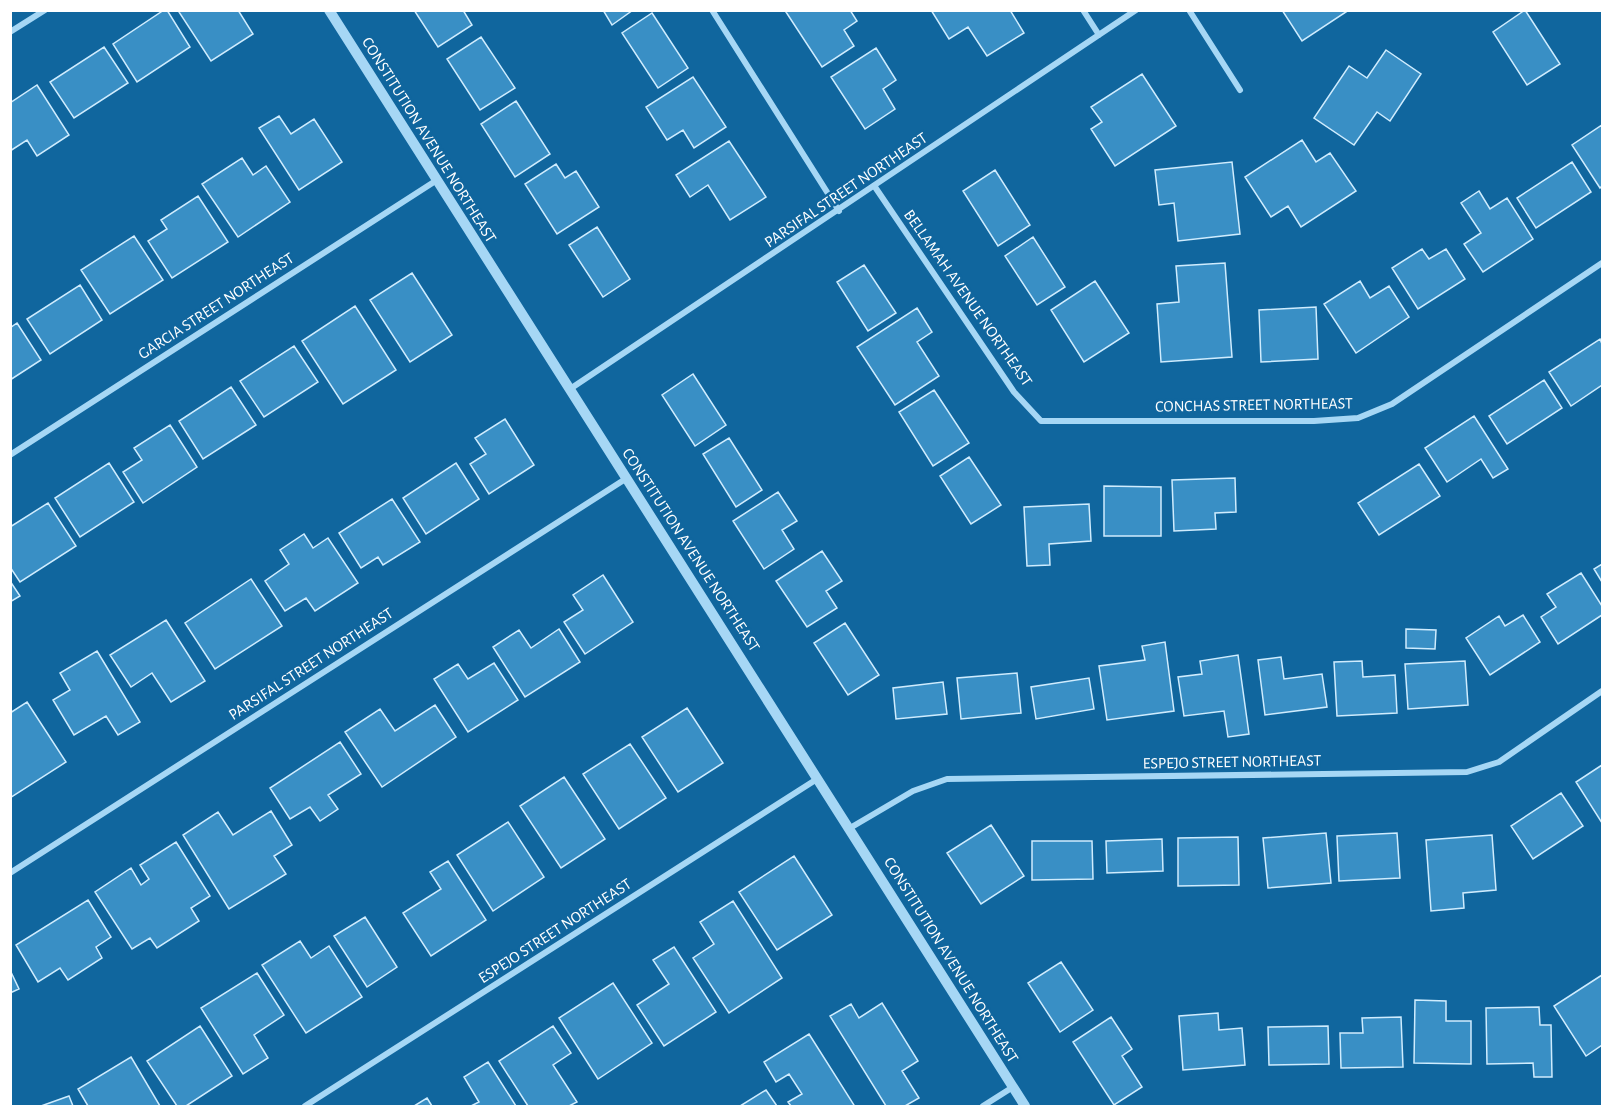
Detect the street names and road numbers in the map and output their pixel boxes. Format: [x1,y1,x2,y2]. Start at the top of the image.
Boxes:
street label: CONSTITUTION AVENUE NORTHEAST [359,34,499,246]
street label: PARSIFAL STREET NORTHEAST [762,129,930,250]
street label: BELLAMAH AVENUE NORTHEAST [901,207,1035,389]
street label: GARCIA STREET NORTHEAST [135,250,297,362]
street label: CONCHAS STREET NORTHEAST [1155,395,1353,415]
street label: CONSTITUTION AVENUE NORTHEAST [619,445,763,655]
street label: PARSIFAL STREET NORTHEAST [226,605,396,723]
street label: ESPEJO STREET NORTHEAST [1143,752,1322,772]
street label: CONSTITUTION AVENUE NORTHEAST [881,854,1021,1066]
street label: ESPEJO STREET NORTHEAST [476,876,634,986]

